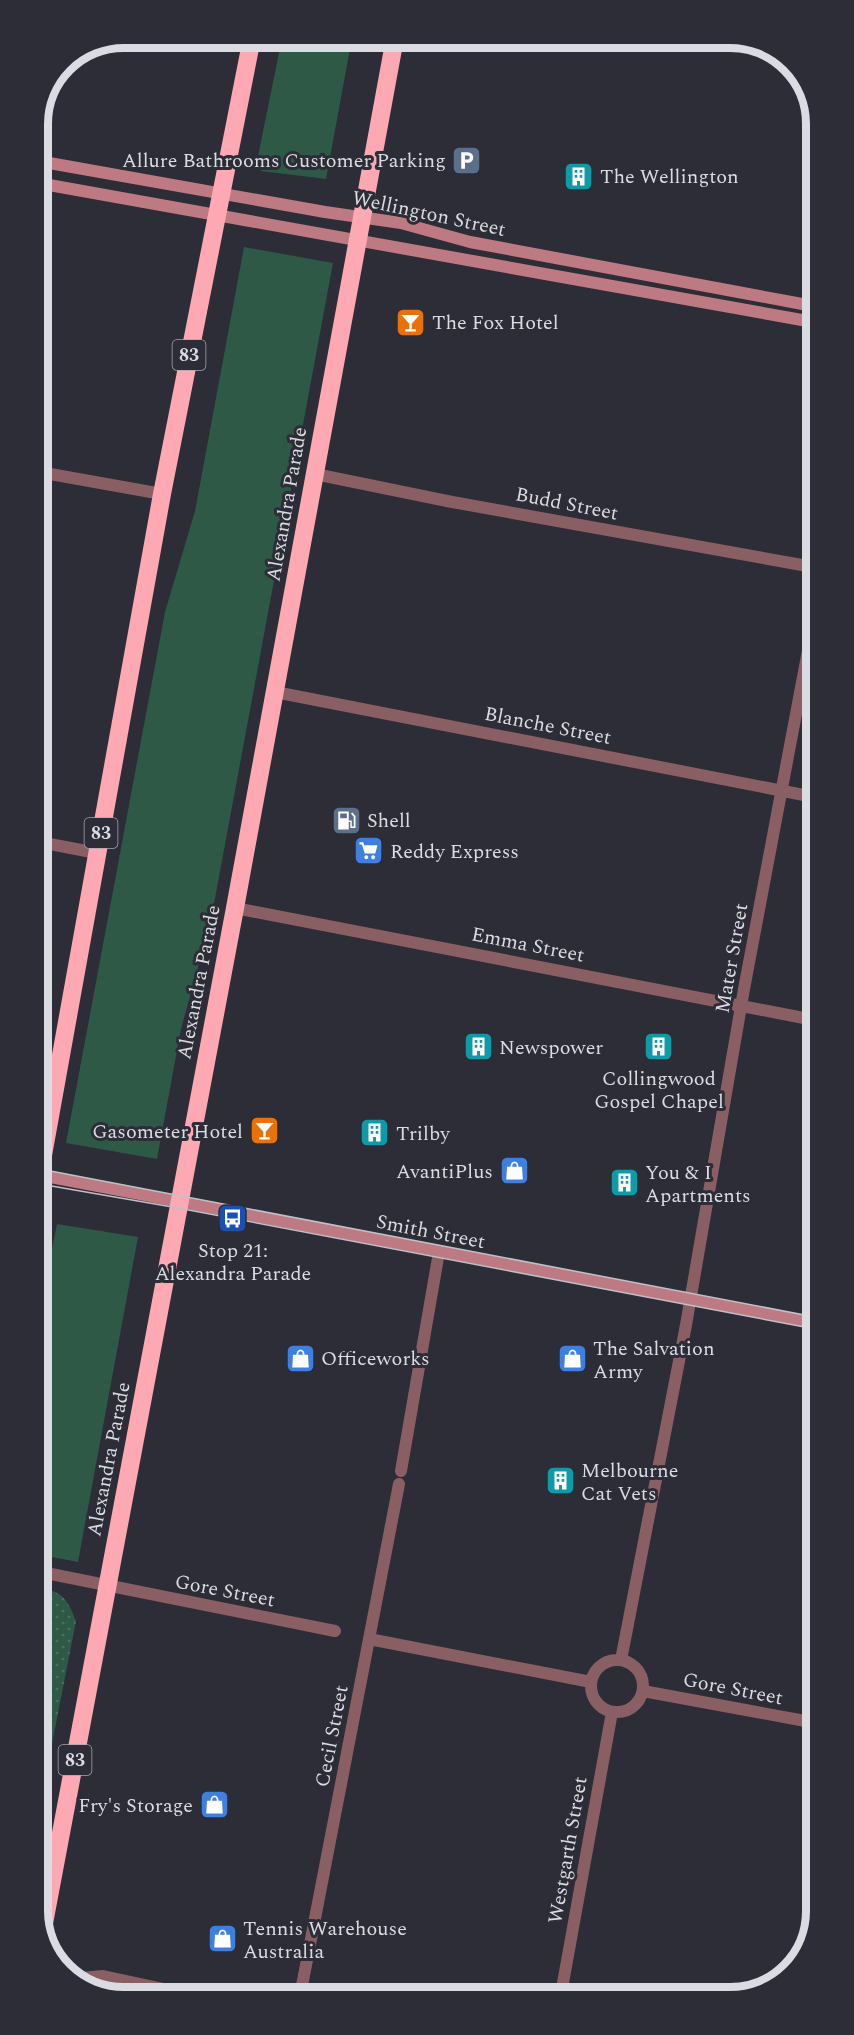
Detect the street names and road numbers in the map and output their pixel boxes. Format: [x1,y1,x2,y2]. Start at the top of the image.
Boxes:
street label: Wellington Street [349,183,508,245]
road number: 83 [172,340,206,370]
street label: Alexandra Parade [259,424,315,584]
street label: Budd Street [513,479,621,529]
street label: Blanche Street [482,699,614,753]
road number: 83 [84,818,118,848]
street label: Mater Street [708,901,756,1016]
street label: Alexandra Parade [169,903,229,1062]
street label: Emma Street [469,919,587,971]
street label: Smith Street [374,1207,488,1257]
street label: Alexandra Parade [79,1380,139,1539]
street label: Gore Street [172,1567,277,1615]
street label: Gore Street [680,1665,785,1713]
street label: Cecil Street [307,1683,357,1790]
road number: 83 [58,1745,92,1775]
street label: Westgarth Street [540,1774,596,1926]

